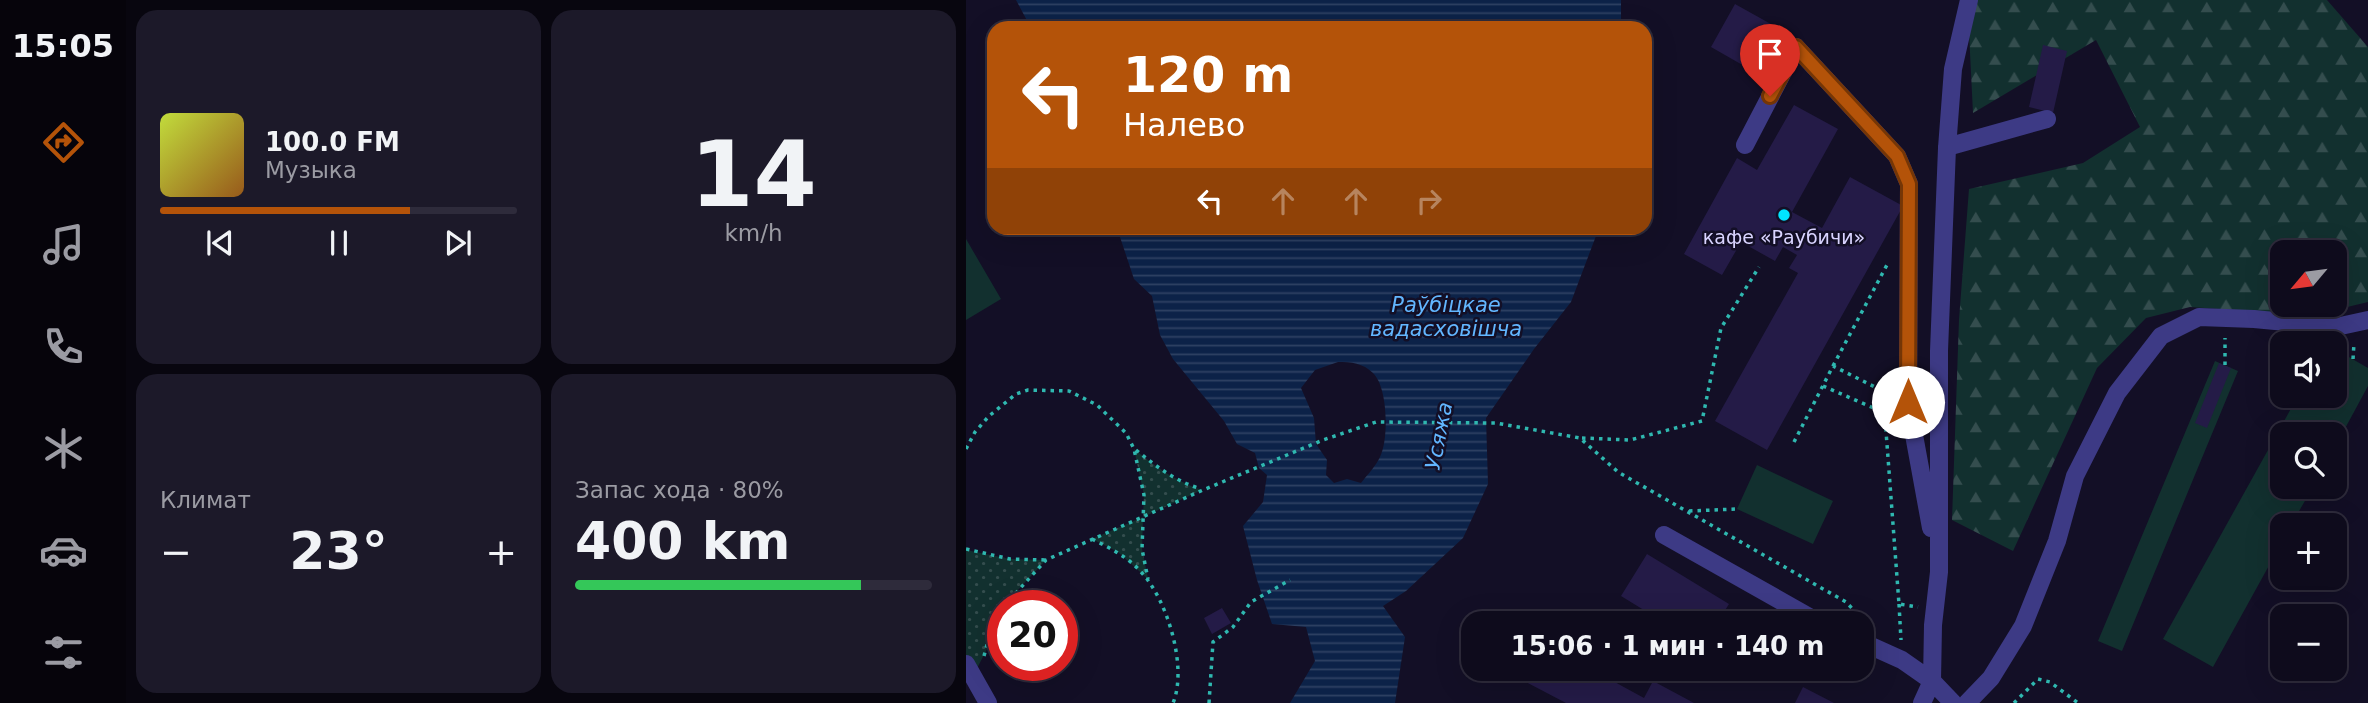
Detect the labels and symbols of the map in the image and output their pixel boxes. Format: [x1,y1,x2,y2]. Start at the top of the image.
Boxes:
pin [1740,24,1800,96]
marker: кафе «Раубичи» [1776,207,1792,223]
place label: кафе «Раубичи» [1703,226,1865,248]
north arrow [2270,240,2347,317]
water label: Раўбіцкае вадасховішча [1370,293,1522,341]
position arrow [1871,365,1945,439]
water label: Усяжа [1421,400,1457,472]
speed limit sign: 20 [987,590,1078,681]

